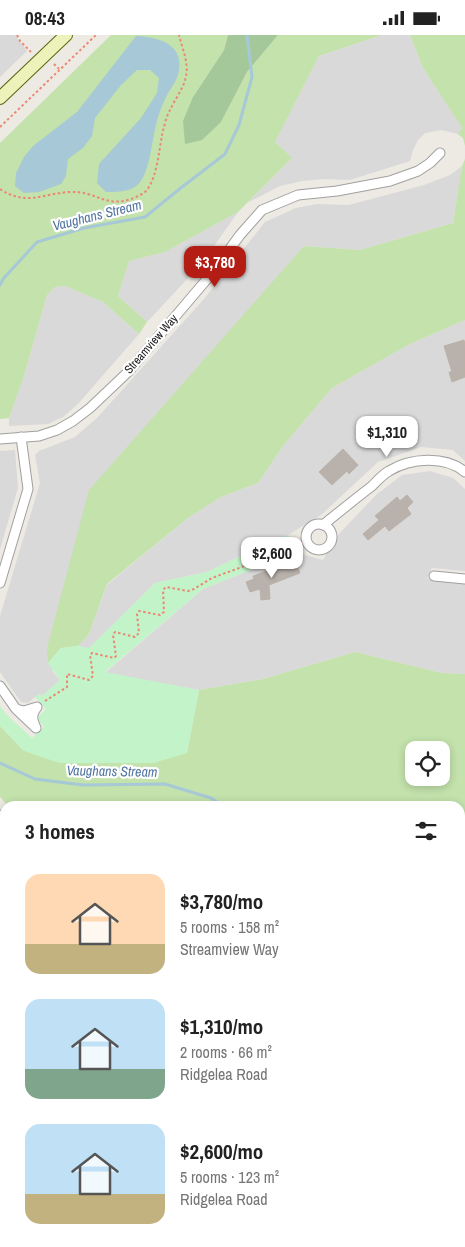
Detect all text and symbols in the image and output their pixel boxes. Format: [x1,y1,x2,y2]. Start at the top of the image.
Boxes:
text: 08:43 [25,5,65,31]
water label: Vaughans Stream [51,195,143,235]
pin: $3,780 [174,245,256,288]
text: $3,780 [195,251,235,273]
street label: Streamview Way [121,311,181,377]
pin: $1,310 [346,415,428,458]
text: $1,310 [367,421,407,443]
pin: $2,600 [231,537,313,579]
text: $2,600 [252,542,292,564]
map controls [405,741,450,786]
button: locate [405,741,450,786]
water label: Vaughans Stream [66,761,158,781]
text: 3 homes [25,817,95,846]
icon: filters [412,817,440,845]
text: $3,780/mo [180,887,263,916]
icon: home [65,894,125,954]
text: 5 rooms · 158 m² [180,916,279,938]
text: Streamview Way [180,938,279,960]
text: $1,310/mo [180,1012,263,1041]
icon: home [65,1019,125,1079]
text: 2 rooms · 66 m² [180,1041,272,1063]
text: Ridgelea Road [180,1063,268,1085]
text: $2,600/mo [180,1137,263,1166]
icon: home [65,1144,125,1204]
text: 5 rooms · 123 m² [180,1166,279,1188]
text: Ridgelea Road [180,1188,268,1210]

